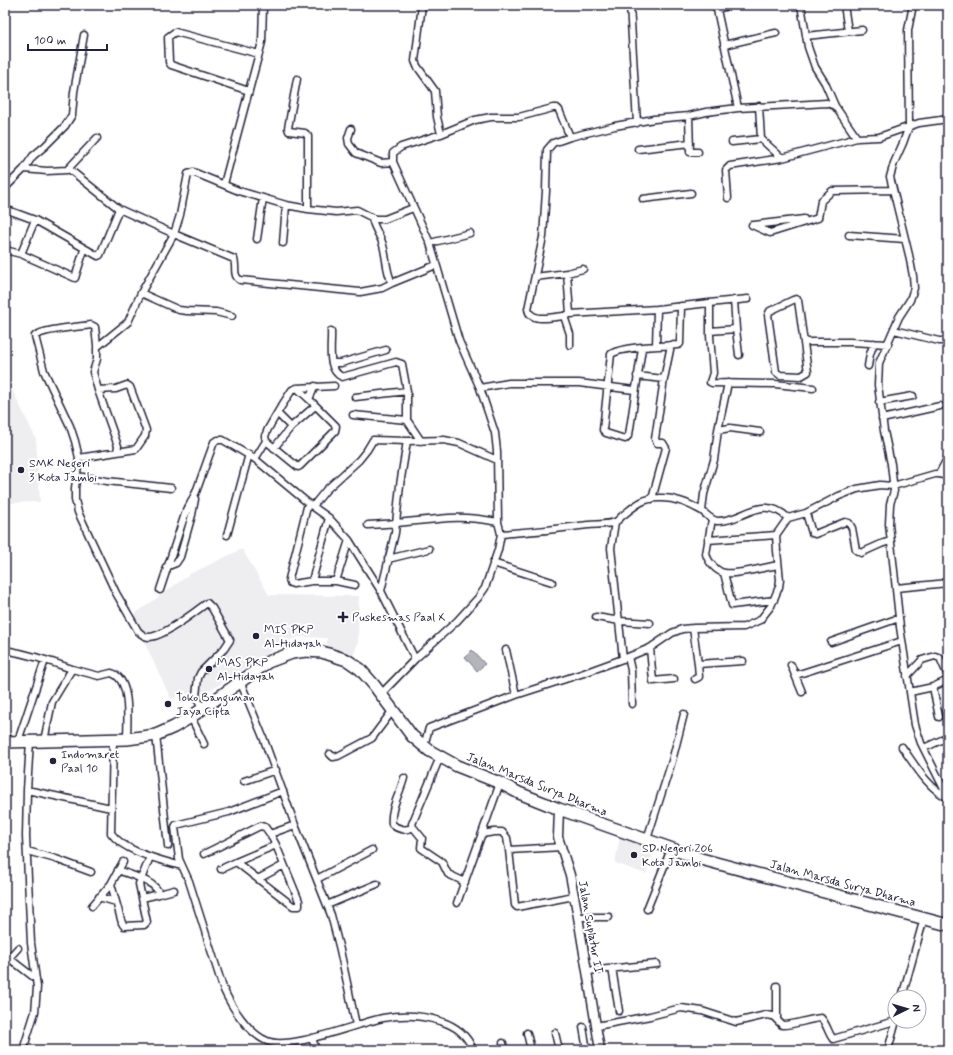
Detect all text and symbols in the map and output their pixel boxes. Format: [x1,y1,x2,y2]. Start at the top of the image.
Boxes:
scale bar [28,26,107,52]
text: 100 m [34,33,66,49]
place label: SMK Negeri 3 Kota Jambi [29,456,97,486]
marker: SMK Negeri 3 Kota Jambi [16,465,26,475]
place label: Puskesmas Paal X [352,610,446,626]
marker: Puskesmas Paal X [337,611,349,623]
place label: MIS PKP Al-Hidayah [264,622,321,652]
marker: MIS PKP Al-Hidayah [251,631,261,641]
place label: MAS PKP Al-Hidayah [217,655,274,685]
marker: MAS PKP Al-Hidayah [204,664,214,674]
place label: Toko Bangunan Jaya Cipta [176,690,255,720]
marker: Toko Bangunan Jaya Cipta [163,699,173,709]
place label: Indomaret Paal 10 [61,747,120,777]
street label: Jalan Marsda Surya Dharma [464,749,610,821]
marker: Indomaret Paal 10 [48,756,58,766]
place label: SD Negeri 206 Kota Jambi [642,841,713,871]
marker: SD Negeri 206 Kota Jambi [629,850,639,860]
street label: Jalan Marsda Surya Dharma [768,857,918,911]
street label: Jalan Suplatur II [574,879,606,975]
north arrow [887,989,927,1029]
text: N [909,1004,923,1012]

